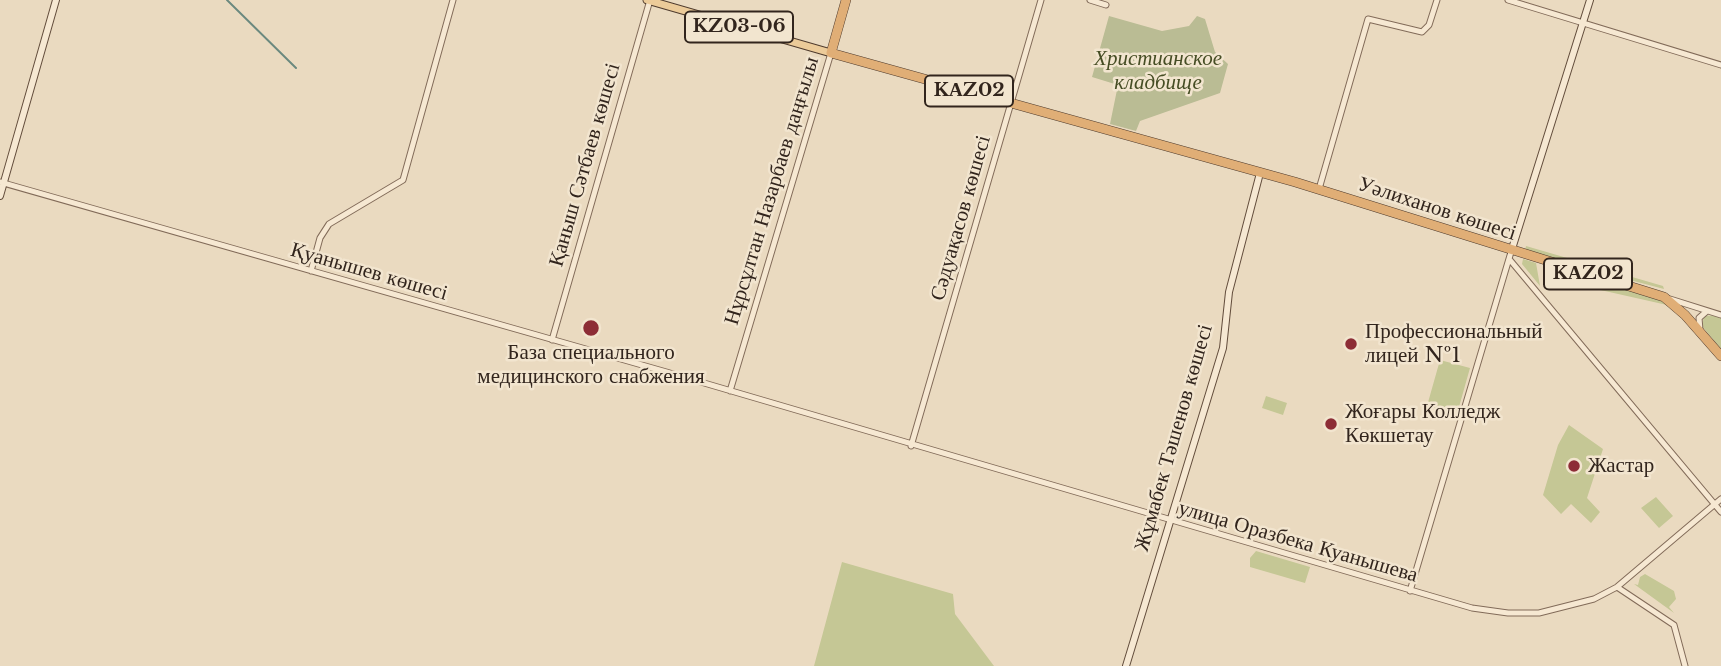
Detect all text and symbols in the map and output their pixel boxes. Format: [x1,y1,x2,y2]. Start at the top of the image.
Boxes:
road number: KZ03-06 [685,12,793,42]
park label: Христианское кладбище [1094,46,1222,96]
street label: Нұрсұлтан Назарбаев даңғылы [719,54,825,328]
street label: Қаныш Сәтбаев көшесі [544,60,626,270]
road number: KАZ02 [925,76,1013,106]
street label: Сәдуақасов көшесі [925,132,997,304]
street label: Уәлиханов көшесі [1355,172,1519,246]
street label: Қуанышев көшесі [288,238,450,306]
road number: KАZ02 [1544,258,1632,290]
marker: База специального медицинского снабжения [581,318,601,338]
place label: Профессиональный лицей №1 [1365,319,1542,369]
street label: Жұмабек Тәшенов көшесі [1130,322,1218,554]
marker: Профессиональный лицей №1 [1343,336,1359,352]
place label: База специального медицинского снабжения [477,340,705,390]
place label: Жоғары Колледж Көкшетау [1345,399,1500,449]
marker: Жоғары Колледж Көкшетау [1323,416,1339,432]
place label: Жастар [1588,453,1654,479]
marker: Жастар [1566,458,1582,474]
street label: улица Оразбека Куанышева [1175,496,1421,588]

